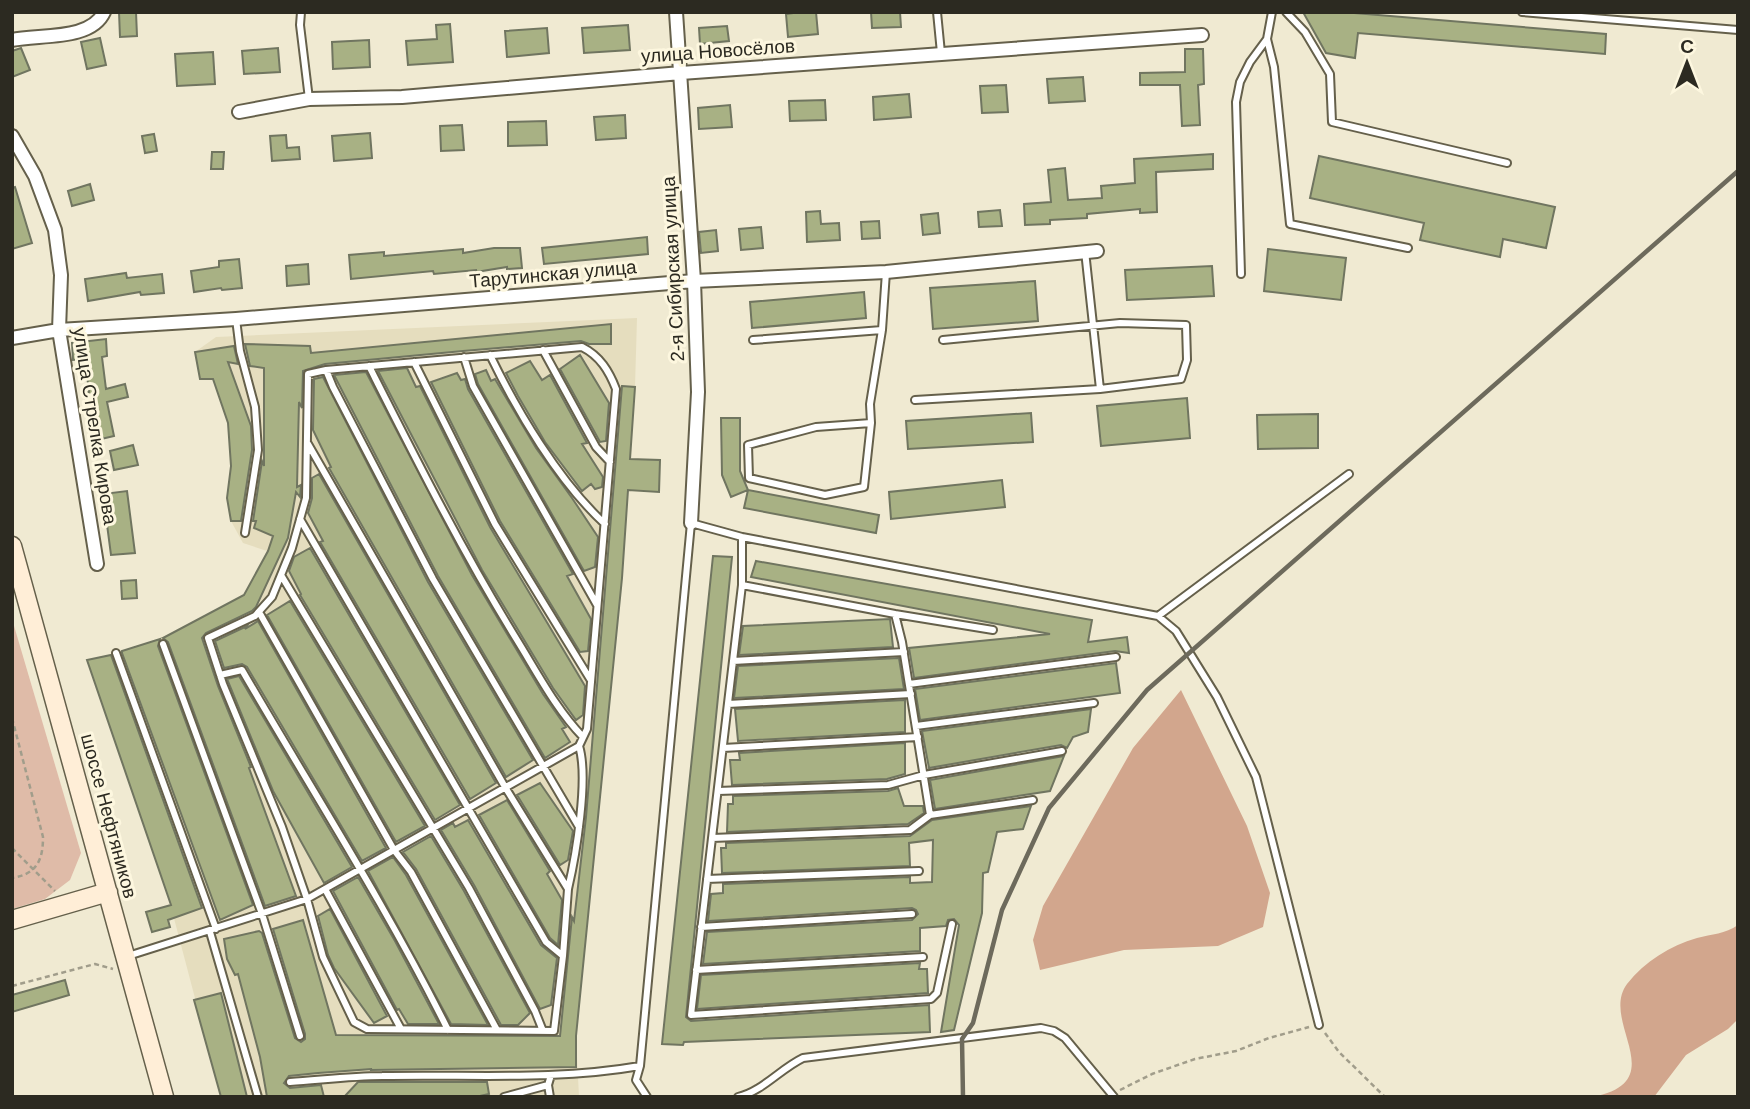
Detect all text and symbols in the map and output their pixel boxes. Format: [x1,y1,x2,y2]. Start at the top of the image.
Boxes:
north arrow [1652,28,1722,98]
street label: улица Новосёлов [640,35,796,67]
text: С [1680,36,1694,57]
street label: 2-я Сибирская улица [658,175,688,362]
street label: Тарутинская улица [469,256,638,292]
street label: улица Стрелка Кирова [69,326,121,527]
street label: шоссе Нефтяников [77,731,141,901]

